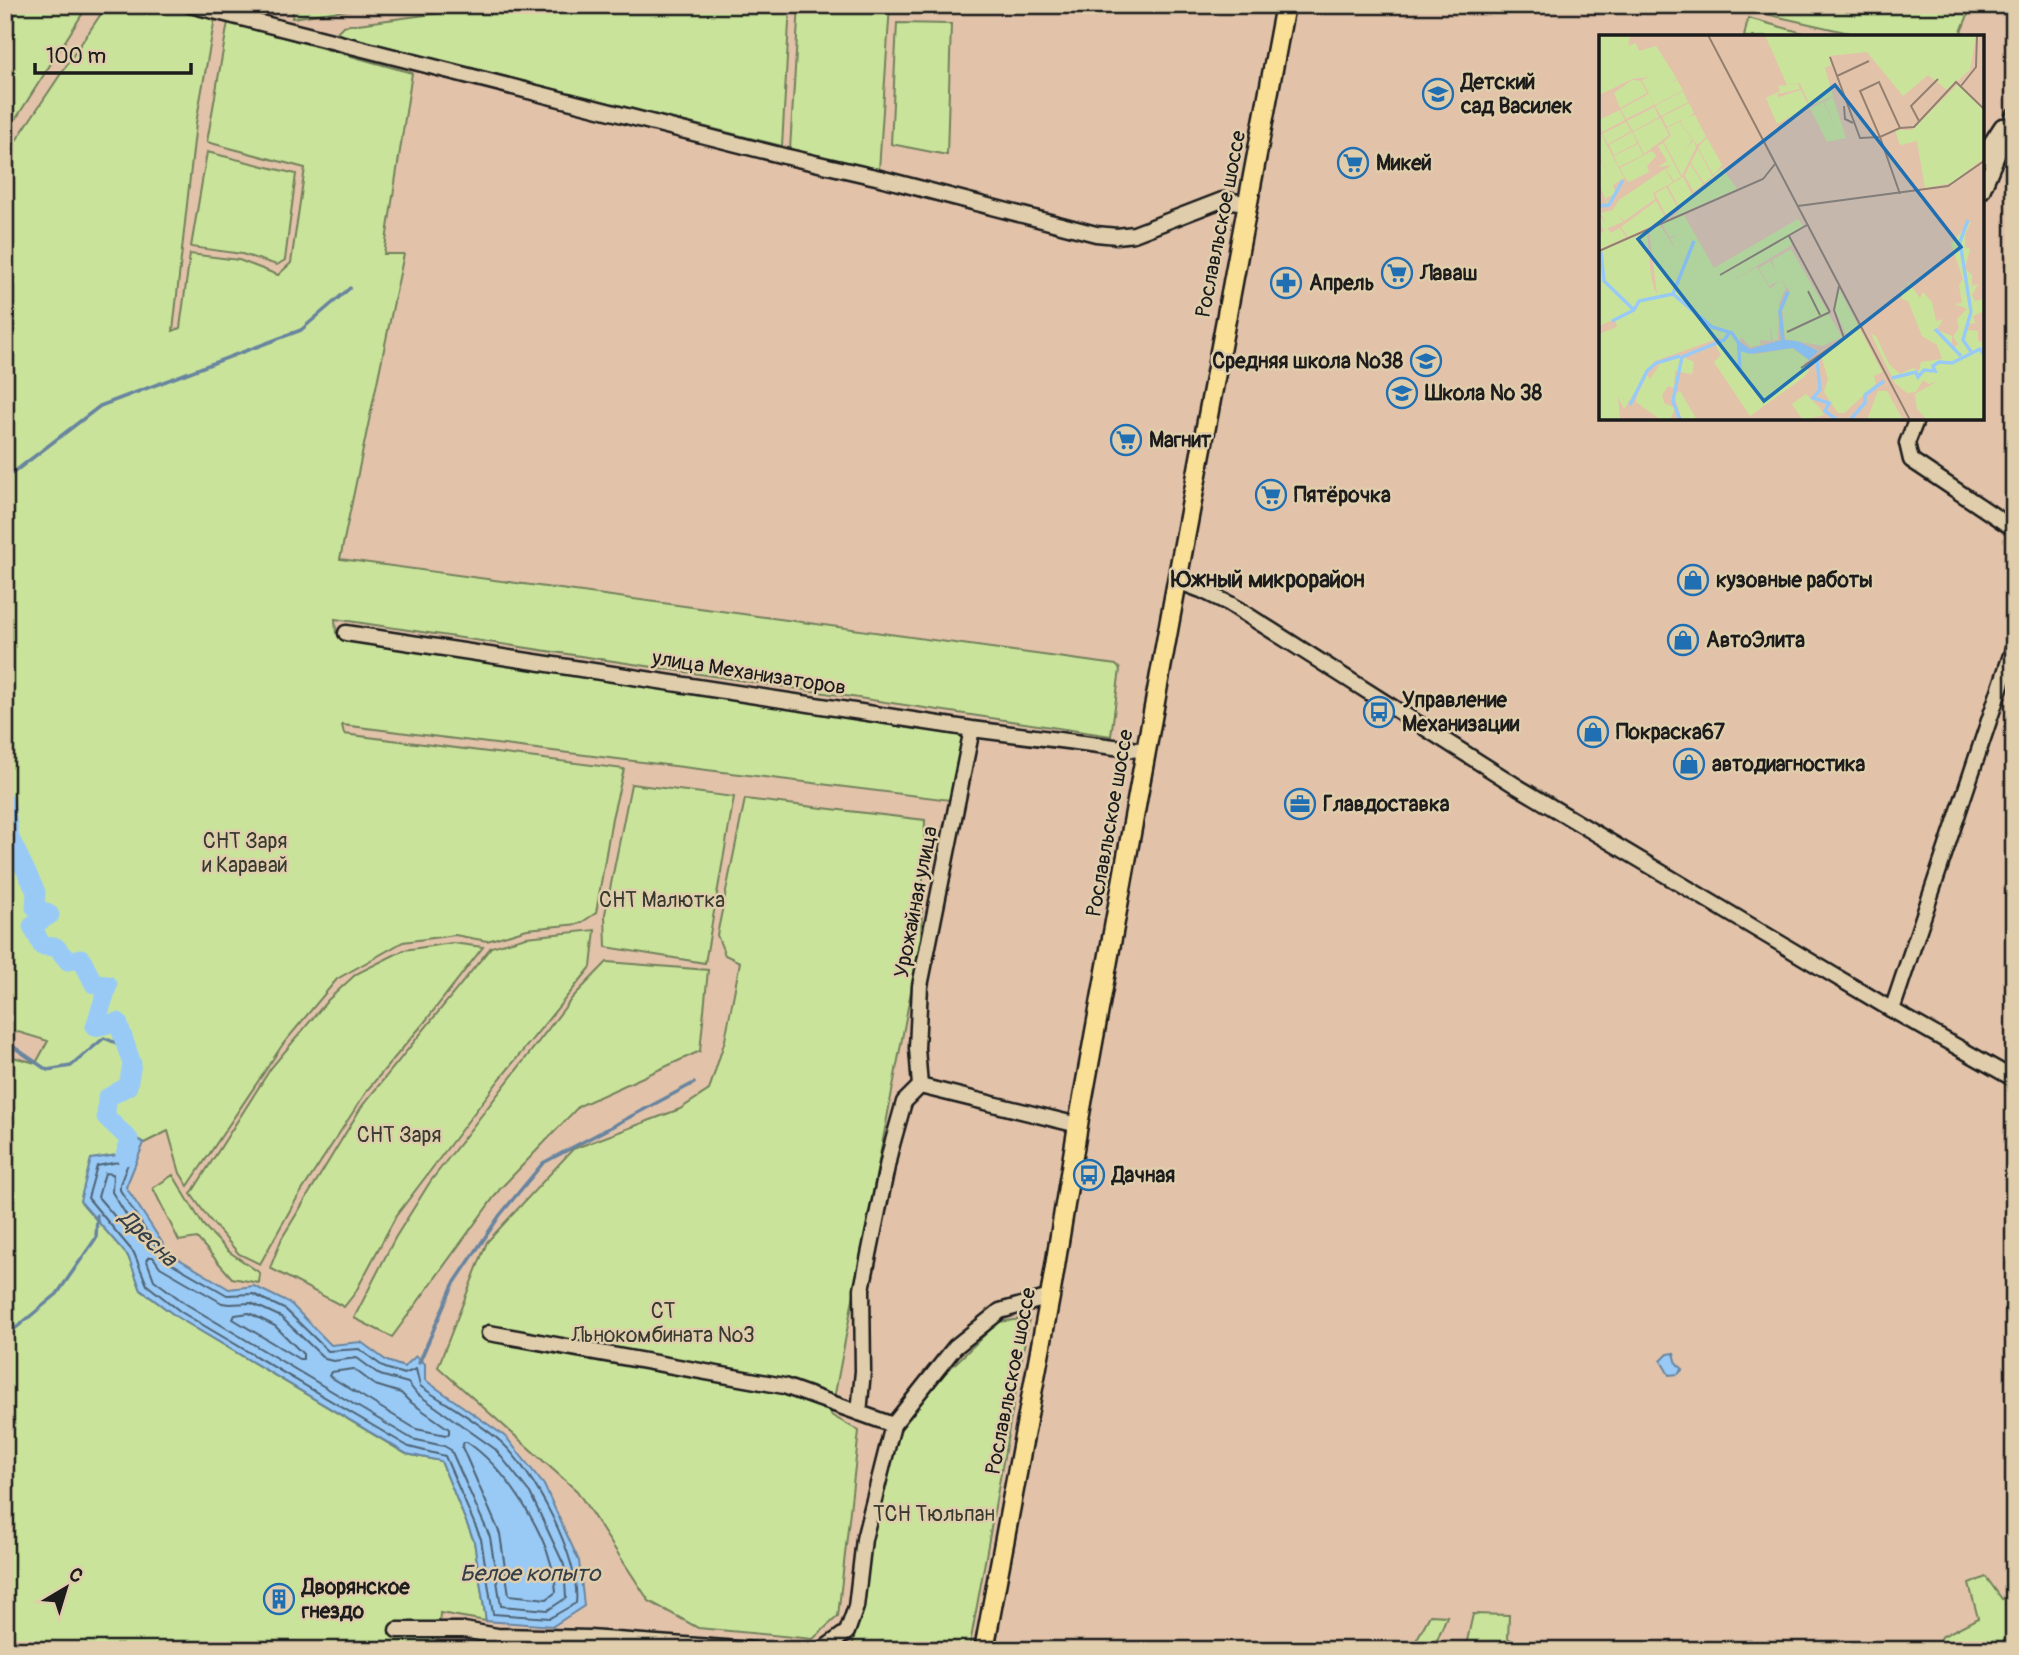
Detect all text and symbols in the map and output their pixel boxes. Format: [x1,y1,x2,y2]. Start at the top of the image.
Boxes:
scale bar [35,32,191,76]
inset map [1599,35,1984,420]
text: 100 m [46,43,106,70]
place label: Детский сад Василек [1459,69,1573,120]
school or university icon: Детский сад Василек [1421,77,1455,111]
street label: Рославльское шоссе [1190,128,1252,320]
supermarket icon: Микей [1336,146,1370,180]
place label: Микей [1376,150,1432,177]
supermarket icon: Лаваш [1380,256,1414,290]
place label: Лаваш [1419,260,1477,287]
pharmacy icon: Апрель [1269,266,1303,300]
place label: Апрель [1309,270,1374,297]
school or university icon: Средняя школа №38 [1409,344,1443,378]
place label: Средняя школа №38 [1212,348,1403,375]
school or university icon: Школа № 38 [1385,376,1419,410]
place label: Школа № 38 [1424,380,1542,407]
supermarket icon: Магнит [1109,423,1143,457]
place label: Магнит [1149,427,1212,454]
supermarket icon: Пятёрочка [1254,478,1288,512]
place label: Пятёрочка [1294,482,1391,509]
shop icon: кузовные работы [1676,563,1710,597]
district label: Южный микрорайон [1170,565,1365,594]
place label: кузовные работы [1716,567,1873,594]
shop icon: АвтоЭлита [1666,623,1700,657]
place label: АвтоЭлита [1706,627,1805,654]
street label: улица Механизаторов [649,644,848,702]
place label: Управление Механизации [1402,687,1520,738]
bus stop icon: Управление Механизации [1362,695,1396,729]
shop icon: Покраска67 [1576,715,1610,749]
place label: Покраска67 [1616,719,1726,746]
street label: Рославльское шоссе [1080,727,1140,919]
shop icon: автодиагностика [1672,747,1706,781]
place label: автодиагностика [1712,751,1865,778]
office icon: Главдоставка [1283,787,1317,821]
place label: Главдоставка [1323,791,1450,818]
street label: Урожайная улица [888,824,944,980]
park label: СНТ Заря и Каравай [202,828,288,879]
park label: СНТ Малютка [599,887,725,914]
park label: СНТ Заря [357,1122,441,1149]
bus stop icon: Дачная [1072,1158,1106,1192]
place label: Дачная [1110,1162,1175,1189]
water label: Дресна [112,1203,184,1274]
street label: Рославльское шоссе [980,1285,1042,1477]
park label: СТ Льнокомбината №3 [570,1298,755,1349]
park label: ТСН Тюльпан [873,1501,995,1528]
north arrow [32,1554,102,1624]
water label: Белое копыто [460,1559,602,1588]
text: С [64,1562,88,1589]
place label: Дворянское гнездо [300,1574,410,1625]
building icon: Дворянское гнездо [262,1582,296,1616]

